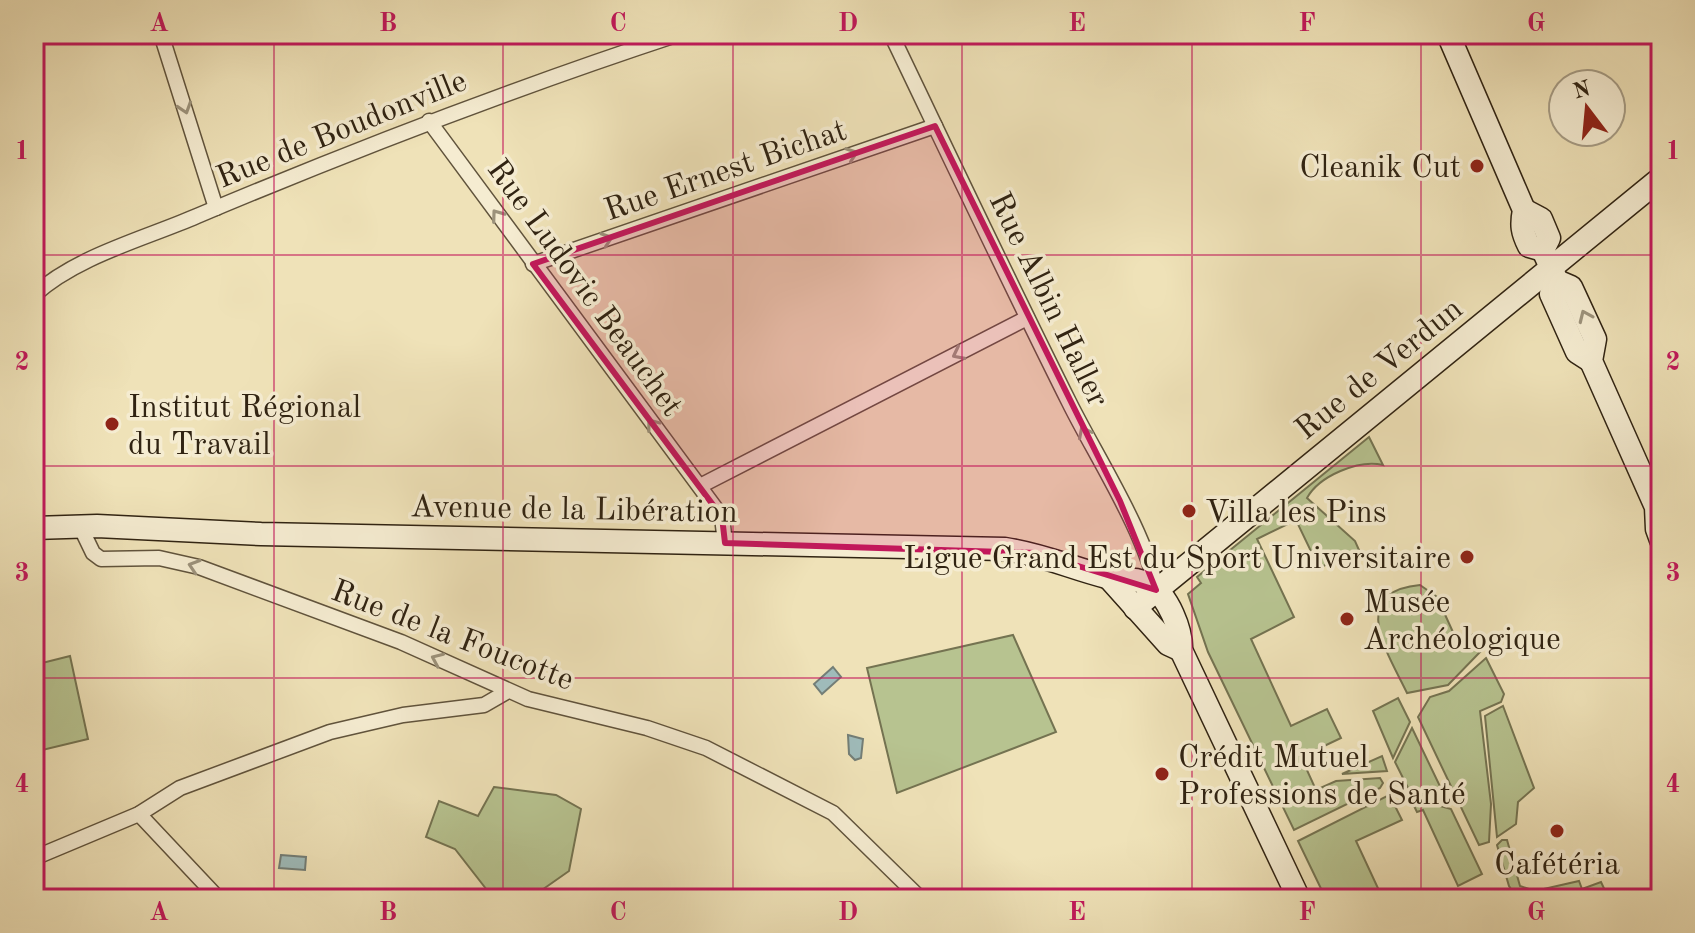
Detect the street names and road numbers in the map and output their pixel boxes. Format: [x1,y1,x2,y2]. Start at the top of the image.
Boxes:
street label: Rue de Boudonville [213,66,472,196]
street label: Rue Ernest Bichat [601,115,851,228]
street label: Rue Ludovic Beauchet [480,154,687,423]
street label: Rue Albin Haller [982,188,1113,413]
street label: Rue de Verdun [1290,294,1469,447]
street label: Avenue de la Libération [410,492,738,530]
street label: Rue de la Foucotte [326,576,577,698]

